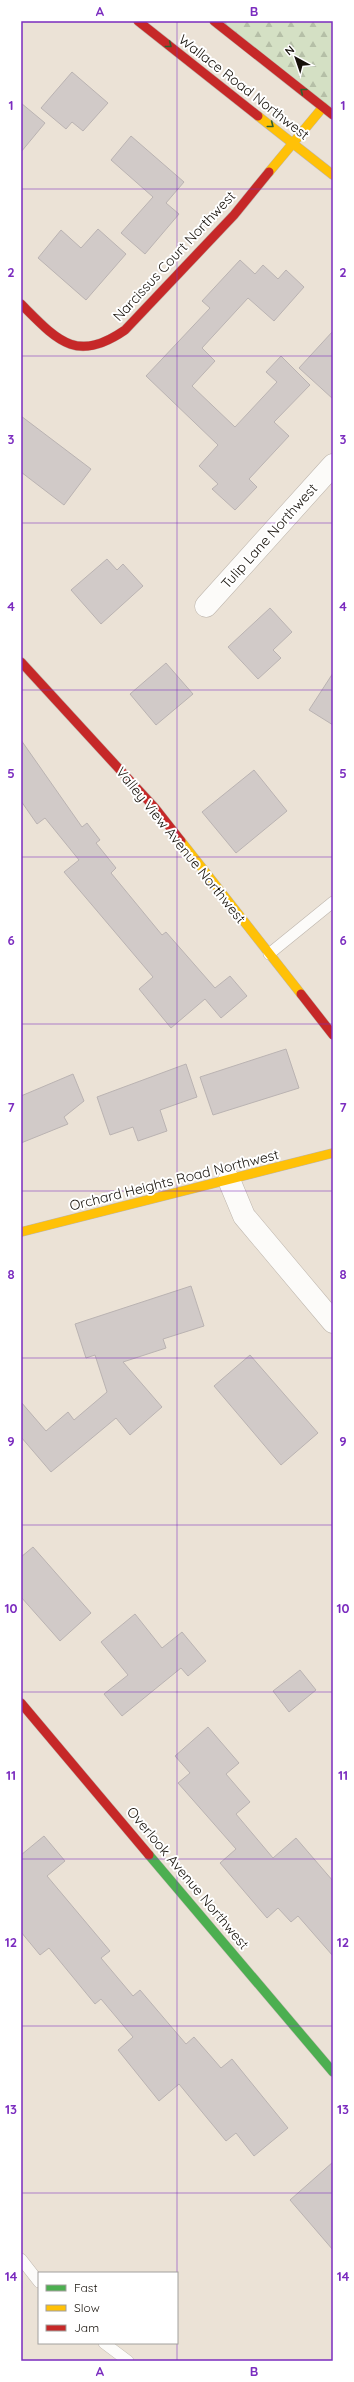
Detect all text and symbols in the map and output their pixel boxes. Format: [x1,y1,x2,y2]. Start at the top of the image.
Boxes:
text: A [96,3,105,19]
text: B [250,3,258,19]
street label: Wallace Road Northwest [175,31,313,143]
north arrow [276,38,316,78]
one-way arrow [164,40,171,47]
one-way arrow [300,88,307,95]
text: 1 [8,97,14,113]
text: 1 [340,97,346,113]
one-way arrow [267,121,274,128]
street label: Narcissus Court Northwest [109,187,239,325]
text: 2 [7,264,15,280]
text: 2 [339,264,347,280]
text: 3 [8,431,15,447]
text: 3 [340,431,347,447]
street label: Tulip Lane Northwest [217,479,321,592]
text: 4 [7,598,15,614]
text: 4 [339,598,347,614]
street label: Valley View Avenue Northwest [112,763,250,927]
text: 5 [7,765,15,781]
text: 5 [339,765,347,781]
text: 6 [7,932,15,948]
text: 6 [339,932,347,948]
text: 7 [7,1099,15,1115]
text: 7 [339,1099,347,1115]
street label: Orchard Heights Road Northwest [68,1145,281,1215]
text: 8 [7,1266,15,1282]
text: 8 [339,1266,347,1282]
text: 9 [7,1433,15,1449]
text: 9 [339,1433,347,1449]
text: 10 [4,1600,18,1616]
text: 10 [336,1600,350,1616]
text: 11 [6,1767,16,1783]
text: 11 [338,1767,348,1783]
street label: Overlook Avenue Northwest [123,1803,253,1953]
text: 12 [5,1934,17,1950]
text: 12 [337,1934,349,1950]
text: 13 [5,2101,17,2117]
text: 13 [337,2101,349,2117]
text: 14 [5,2268,18,2284]
text: 14 [337,2268,350,2284]
legend [38,2272,178,2344]
text: Fast [74,2280,98,2295]
text: Slow [74,2300,100,2315]
text: Jam [74,2320,99,2335]
text: A [96,2363,105,2379]
text: B [250,2363,258,2379]

